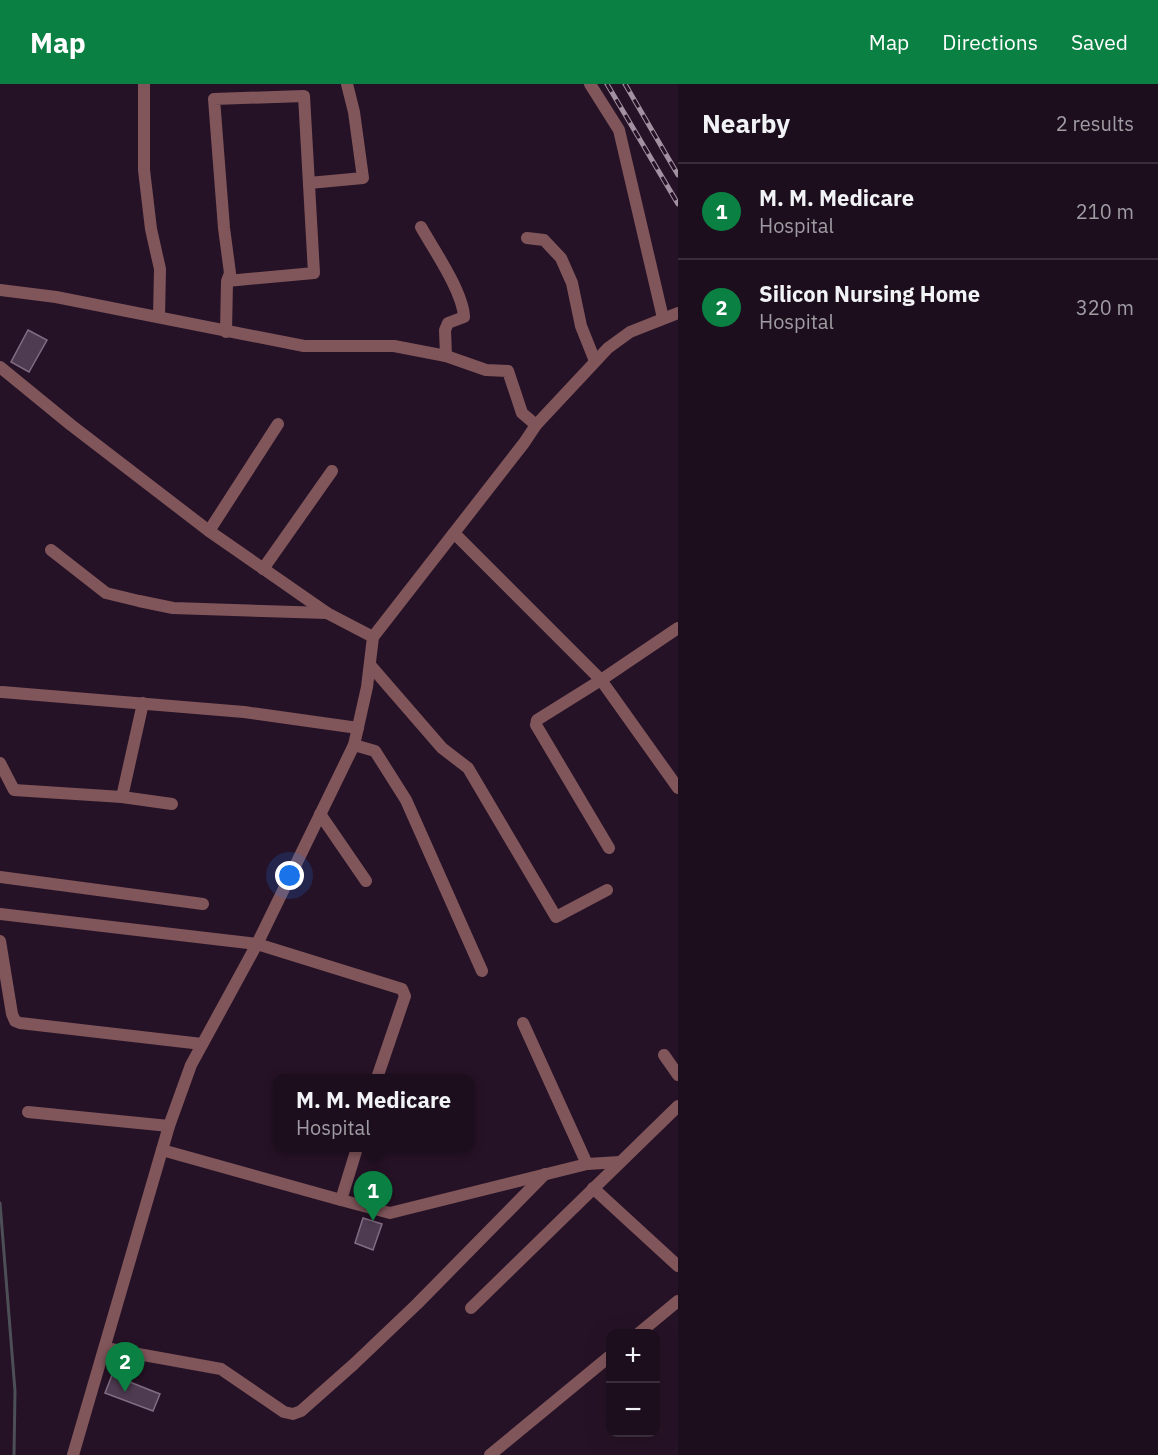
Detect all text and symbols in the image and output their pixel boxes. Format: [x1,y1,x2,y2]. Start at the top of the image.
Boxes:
text: Map [30,24,86,61]
text: Map [869,28,909,56]
text: Directions [942,28,1038,56]
text: Saved [1071,28,1128,56]
text: Nearby [702,106,790,140]
text: 2 results [1056,110,1134,137]
text: M. M. Medicare [759,183,914,212]
text: 1 [716,198,728,225]
text: 210 m [1076,198,1134,225]
text: Hospital [759,212,834,239]
text: Silicon Nursing Home [759,279,980,308]
text: 2 [716,294,728,321]
text: 320 m [1076,294,1134,321]
text: Hospital [759,308,834,335]
your location [275,861,304,890]
popup [273,1074,474,1152]
text: M. M. Medicare [296,1085,451,1114]
text: Hospital [296,1114,371,1141]
pin: 1 [354,1172,392,1221]
map controls [606,1329,660,1437]
button: + [606,1329,660,1383]
pin: 2 [106,1342,144,1392]
button: − [606,1383,660,1437]

